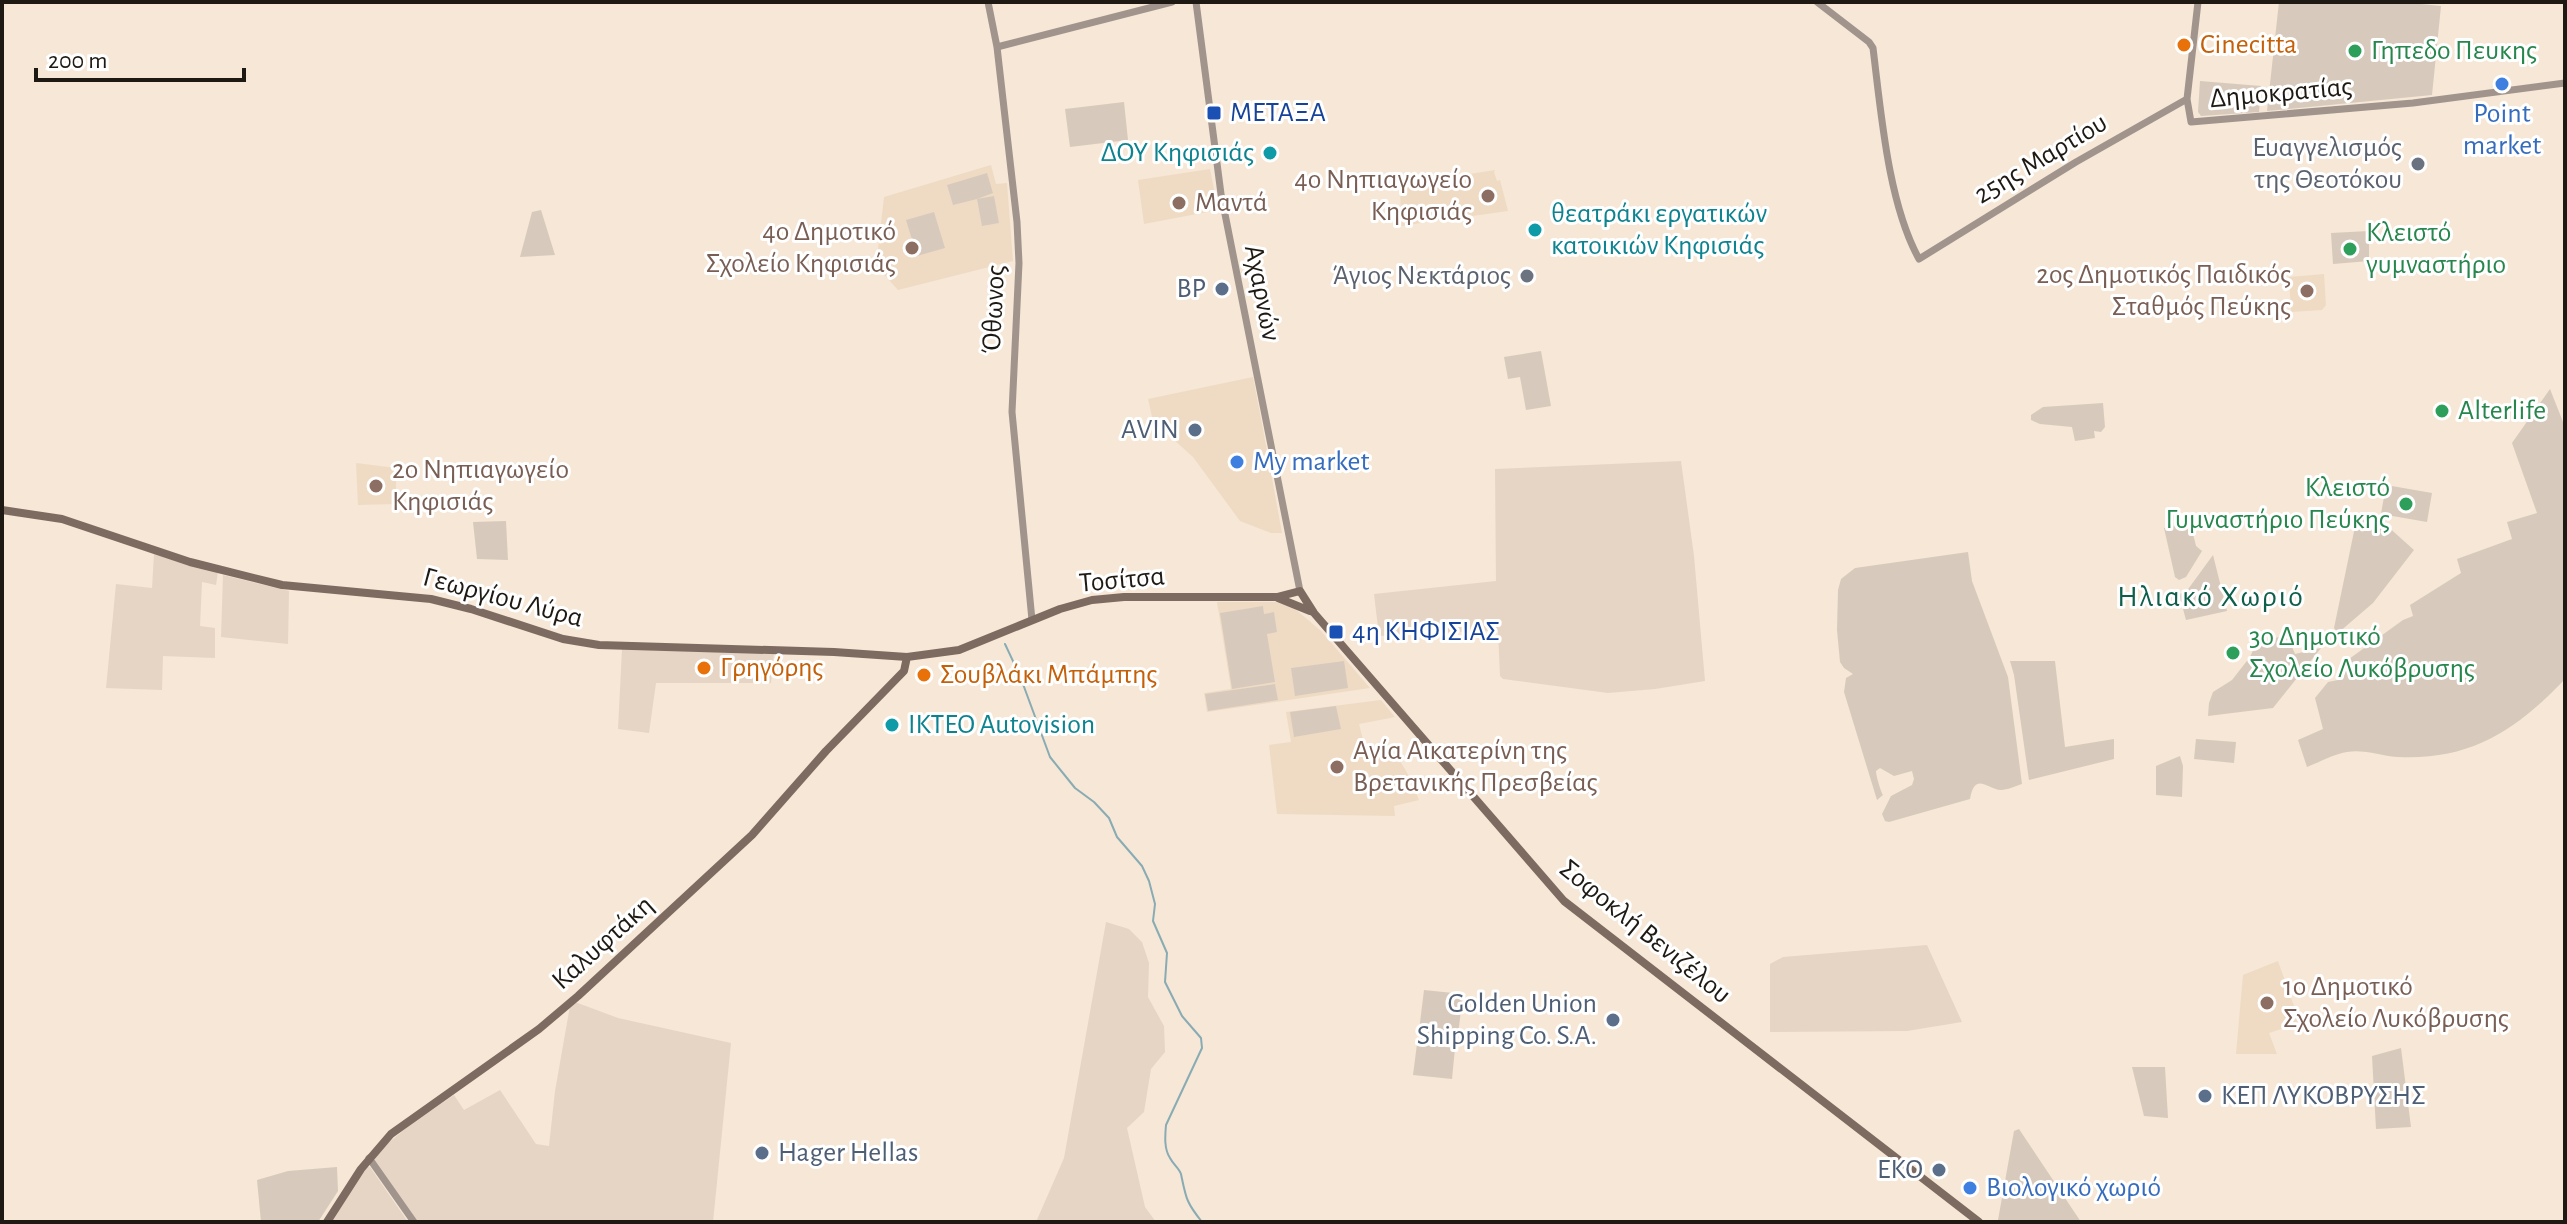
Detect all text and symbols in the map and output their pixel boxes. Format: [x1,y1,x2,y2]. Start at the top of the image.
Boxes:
place label: Cinecitta [2200,31,2297,59]
scale bar [36,32,244,82]
marker: Cinecitta [2175,36,2193,54]
place label: Γηπεδο Πευκης [2371,37,2537,65]
marker: Γηπεδο Πευκης [2346,42,2364,60]
text: 200 m [48,49,107,73]
street label: Δημοκρατίας [2209,73,2354,113]
marker: Point market [2493,75,2511,93]
place label: ΜΕΤΑΞΑ [1230,99,1326,127]
place label: Point market [2463,100,2541,160]
marker: ΜΕΤΑΞΑ [1205,104,1223,122]
street label: 25ης Μαρτίου [1970,109,2112,209]
place label: Ευαγγελισμός της Θεοτόκου [2252,134,2402,194]
place label: ΔΟΥ Κηφισιάς [1101,139,1254,167]
marker: ΔΟΥ Κηφισιάς [1261,144,1279,162]
marker: Ευαγγελισμός της Θεοτόκου [2409,155,2427,173]
place label: 4ο Νηπιαγωγείο Κηφισιάς [1294,166,1472,226]
marker: 4ο Νηπιαγωγείο Κηφισιάς [1479,187,1497,205]
place label: Μαντά [1195,189,1268,217]
marker: Μαντά [1170,194,1188,212]
place label: θεατράκι εργατικών κατοικιών Κηφισιάς [1551,200,1767,260]
place label: 4ο Δημοτικό Σχολείο Κηφισιάς [706,218,896,278]
place label: Κλειστό γυμναστήριο [2366,219,2506,279]
marker: θεατράκι εργατικών κατοικιών Κηφισιάς [1526,221,1544,239]
marker: 4ο Δημοτικό Σχολείο Κηφισιάς [903,239,921,257]
marker: Κλειστό γυμναστήριο [2341,240,2359,258]
street label: Αχαρνών [1239,243,1285,343]
place label: 2ος Δημοτικός Παιδικός Σταθμός Πεύκης [2036,261,2291,321]
place label: Άγιος Νεκτάριος [1332,262,1511,290]
street label: Όθωνος [978,264,1010,354]
marker: Άγιος Νεκτάριος [1518,267,1536,285]
place label: BP [1176,275,1206,303]
marker: BP [1213,280,1231,298]
marker: 2ος Δημοτικός Παιδικός Σταθμός Πεύκης [2298,282,2316,300]
place label: Alterlife [2458,397,2546,425]
marker: Alterlife [2433,402,2451,420]
place label: AVIN [1121,416,1179,444]
marker: AVIN [1186,421,1204,439]
place label: My market [1253,448,1369,476]
marker: My market [1228,453,1246,471]
place label: 2ο Νηπιαγωγείο Κηφισιάς [392,456,569,516]
place label: Κλειστό Γυμναστήριο Πεύκης [2165,474,2390,534]
marker: 2ο Νηπιαγωγείο Κηφισιάς [367,477,385,495]
marker: Κλειστό Γυμναστήριο Πεύκης [2397,495,2415,513]
street label: Τοσίτσα [1078,562,1166,598]
street label: Γεωργίου Λύρα [420,563,586,633]
district label: Ηλιακό Χωριό [2117,582,2305,612]
place label: 4η ΚΗΦΙΣΙΑΣ [1352,618,1500,646]
marker: 4η ΚΗΦΙΣΙΑΣ [1327,623,1345,641]
place label: 3ο Δημοτικό Σχολείο Λυκόβρυσης [2249,623,2475,683]
marker: 3ο Δημοτικό Σχολείο Λυκόβρυσης [2224,644,2242,662]
place label: Γρηγόρης [720,654,824,682]
marker: Γρηγόρης [695,659,713,677]
place label: Σουβλάκι Μπάμπης [940,661,1158,689]
marker: Σουβλάκι Μπάμπης [915,666,933,684]
place label: ΙΚΤΕΟ Autovision [908,711,1095,739]
marker: ΙΚΤΕΟ Autovision [883,716,901,734]
place label: Αγία Αικατερίνη της Βρετανικής Πρεσβείας [1353,737,1598,797]
marker: Αγία Αικατερίνη της Βρετανικής Πρεσβείας [1328,758,1346,776]
street label: Σοφοκλή Βενιζέλου [1554,855,1736,1009]
street label: Καλυφτάκη [547,891,659,995]
place label: 1ο Δημοτικό Σχολείο Λυκόβρυσης [2283,973,2509,1033]
place label: Golden Union Shipping Co. S.A. [1417,990,1597,1050]
marker: 1ο Δημοτικό Σχολείο Λυκόβρυσης [2258,994,2276,1012]
marker: Golden Union Shipping Co. S.A. [1604,1011,1622,1029]
place label: ΚΕΠ ΛΥΚΟΒΡΥΣΗΣ [2221,1082,2426,1110]
marker: ΚΕΠ ΛΥΚΟΒΡΥΣΗΣ [2196,1087,2214,1105]
place label: Hager Hellas [778,1139,918,1167]
marker: Hager Hellas [753,1144,771,1162]
place label: EKO [1877,1156,1923,1184]
marker: EKO [1930,1161,1948,1179]
place label: Βιολογικό χωριό [1986,1174,2161,1202]
marker: Βιολογικό χωριό [1961,1179,1979,1197]

